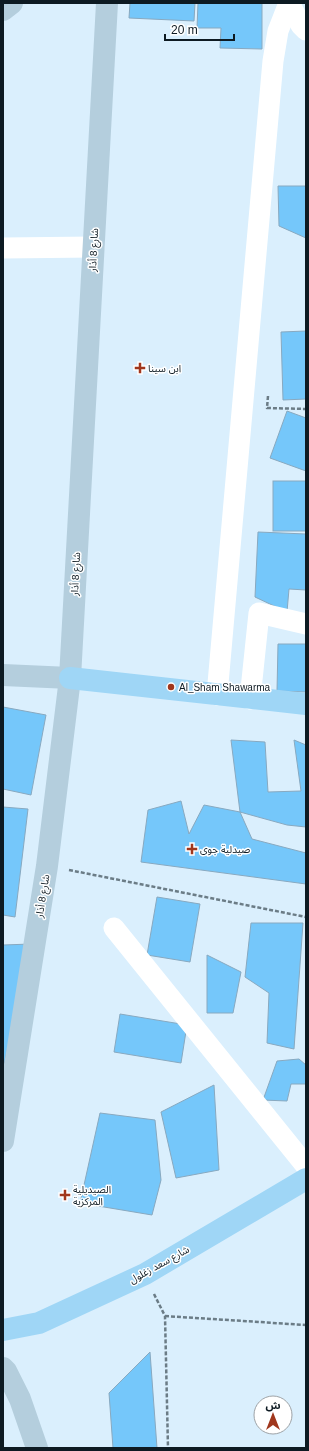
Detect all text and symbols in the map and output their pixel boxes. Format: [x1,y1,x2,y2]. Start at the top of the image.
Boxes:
scale bar [165,16,234,42]
text: 20 m [171,23,198,37]
street label: شارع 8 أذار [87,228,102,273]
marker: ابن سينا [135,363,145,373]
place label: ابن سينا [148,363,181,374]
street label: شارع 8 أذار [69,552,84,597]
marker: Al_Sham Shawarma [166,682,176,692]
place label: Al_Sham Shawarma [179,682,271,693]
marker: صيدلية جوى [187,844,197,854]
place label: صيدلية جوى [200,844,250,856]
street label: شارع 8 أذار [33,873,53,920]
place label: الصيديلية المركزية [73,1184,111,1208]
marker: الصيديلية المركزية [60,1190,70,1200]
street label: شارع سعد زغلول [127,1243,192,1287]
north arrow [253,1395,293,1435]
text: ش [265,1399,281,1412]

